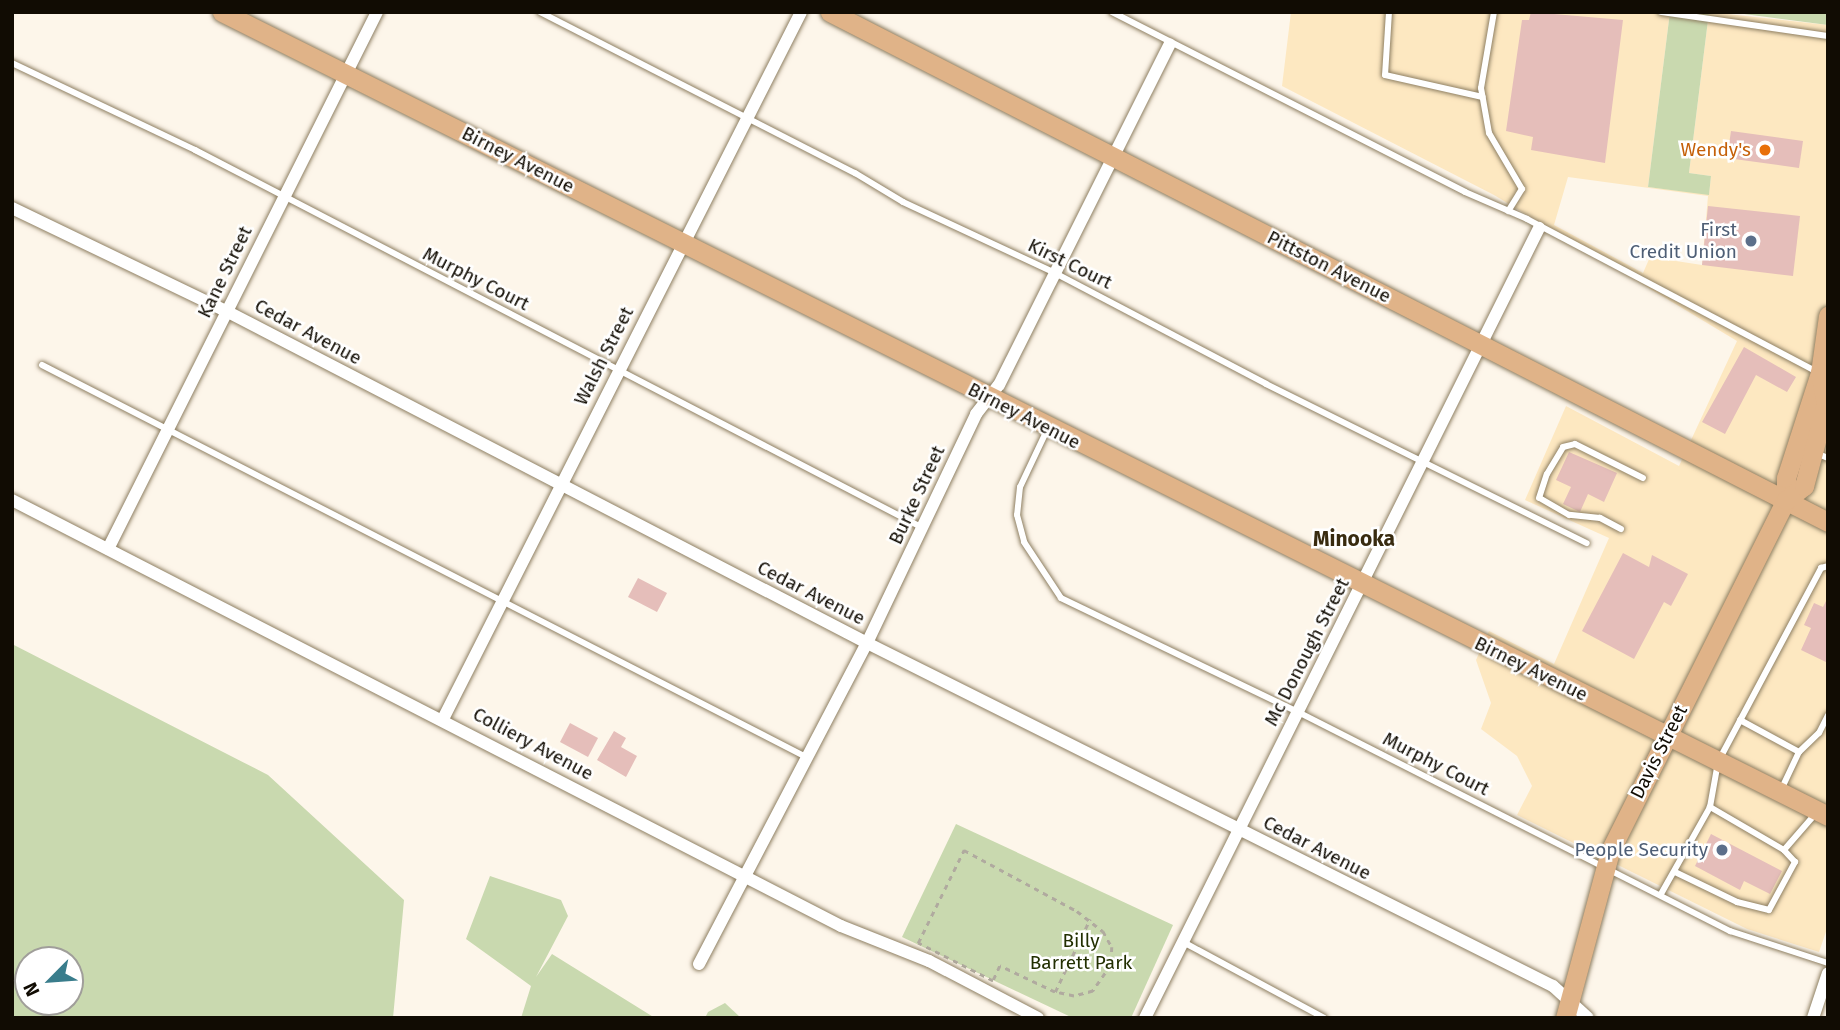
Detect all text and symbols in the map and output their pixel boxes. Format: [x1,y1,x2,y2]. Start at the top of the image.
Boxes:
street label: Birney Avenue [458,122,578,198]
place label: Wendy's [1680,139,1751,161]
marker: Wendy's [1757,142,1773,158]
place label: First Credit Union [1630,219,1737,263]
street label: Kane Street [193,222,257,322]
street label: Pittston Avenue [1263,226,1395,308]
marker: First Credit Union [1743,233,1759,249]
street label: Kirst Court [1024,234,1116,294]
street label: Murphy Court [419,242,533,316]
street label: Cedar Avenue [251,294,365,370]
street label: Walsh Street [569,303,639,409]
street label: Birney Avenue [964,378,1084,454]
street label: Burke Street [884,442,950,548]
district label: Minooka [1313,526,1395,552]
street label: Cedar Avenue [753,556,869,630]
street label: Mc Donough Street [1260,574,1354,730]
street label: Birney Avenue [1471,632,1591,706]
street label: Davis Street [1626,701,1692,803]
street label: Colliery Avenue [469,703,597,785]
street label: Murphy Court [1379,727,1493,801]
street label: Cedar Avenue [1259,811,1375,885]
place label: People Security [1574,839,1708,861]
marker: People Security [1714,842,1730,858]
park label: Billy Barrett Park [1030,930,1132,974]
north arrow [14,946,84,1016]
text: N [18,979,44,1000]

